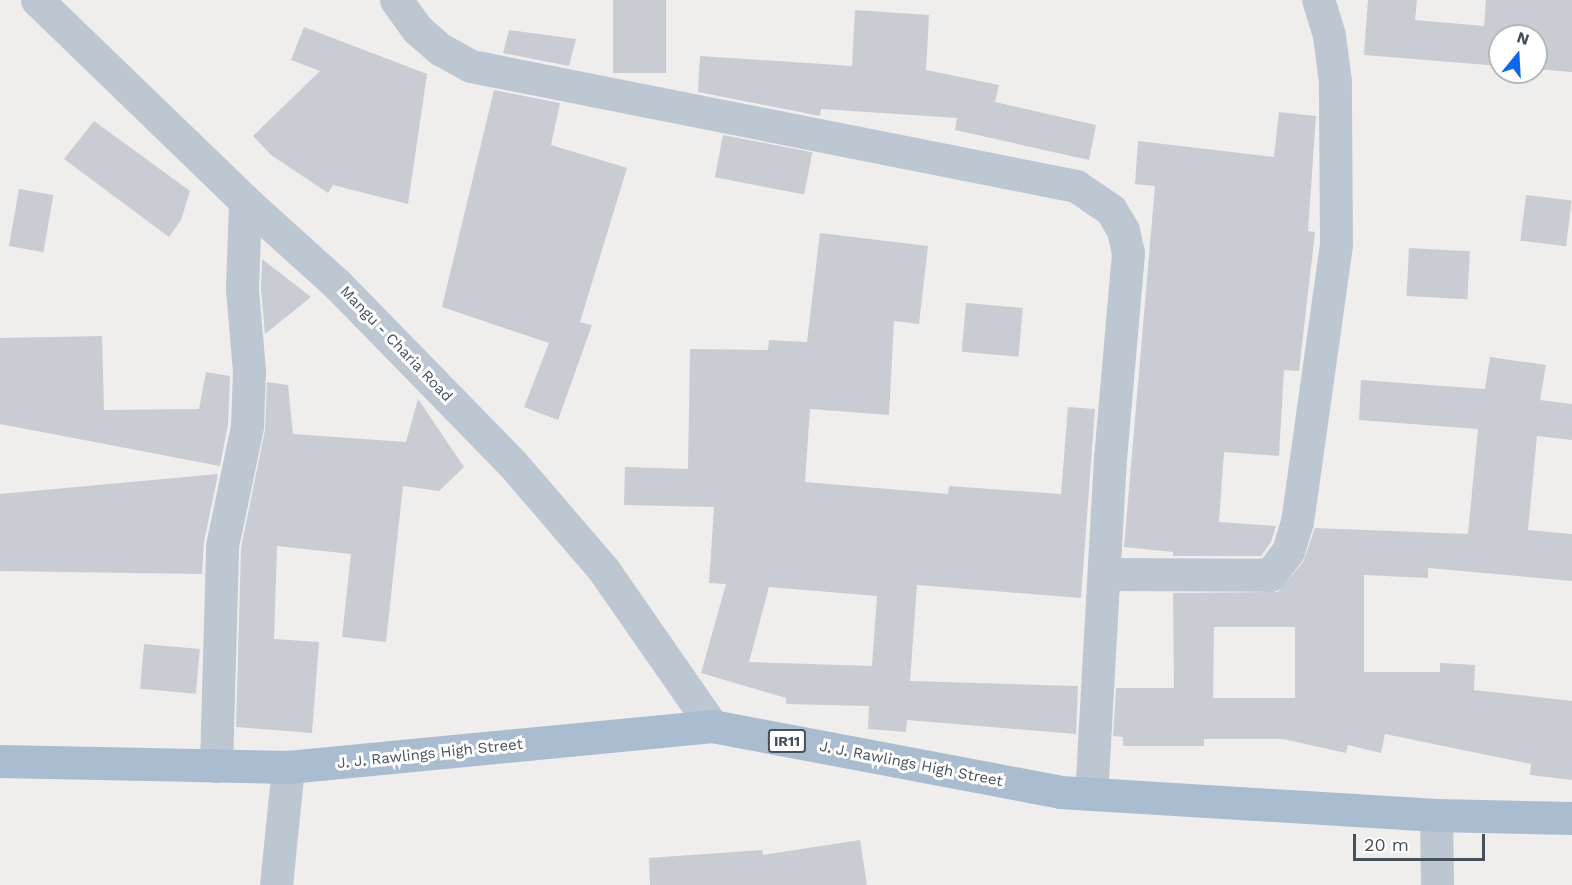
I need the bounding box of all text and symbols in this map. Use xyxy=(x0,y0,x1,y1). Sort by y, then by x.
north arrow xyxy=(1488,24,1548,84)
text: N xyxy=(1515,27,1532,49)
street label: Mangu - Charia Road xyxy=(336,282,456,406)
road number: IR11 xyxy=(768,730,806,752)
street label: J. J. Rawlings High Street xyxy=(336,735,524,773)
street label: J. J. Rawlings High Street xyxy=(818,737,1004,791)
scale bar xyxy=(1356,822,1488,860)
text: 20 m xyxy=(1364,834,1409,855)

